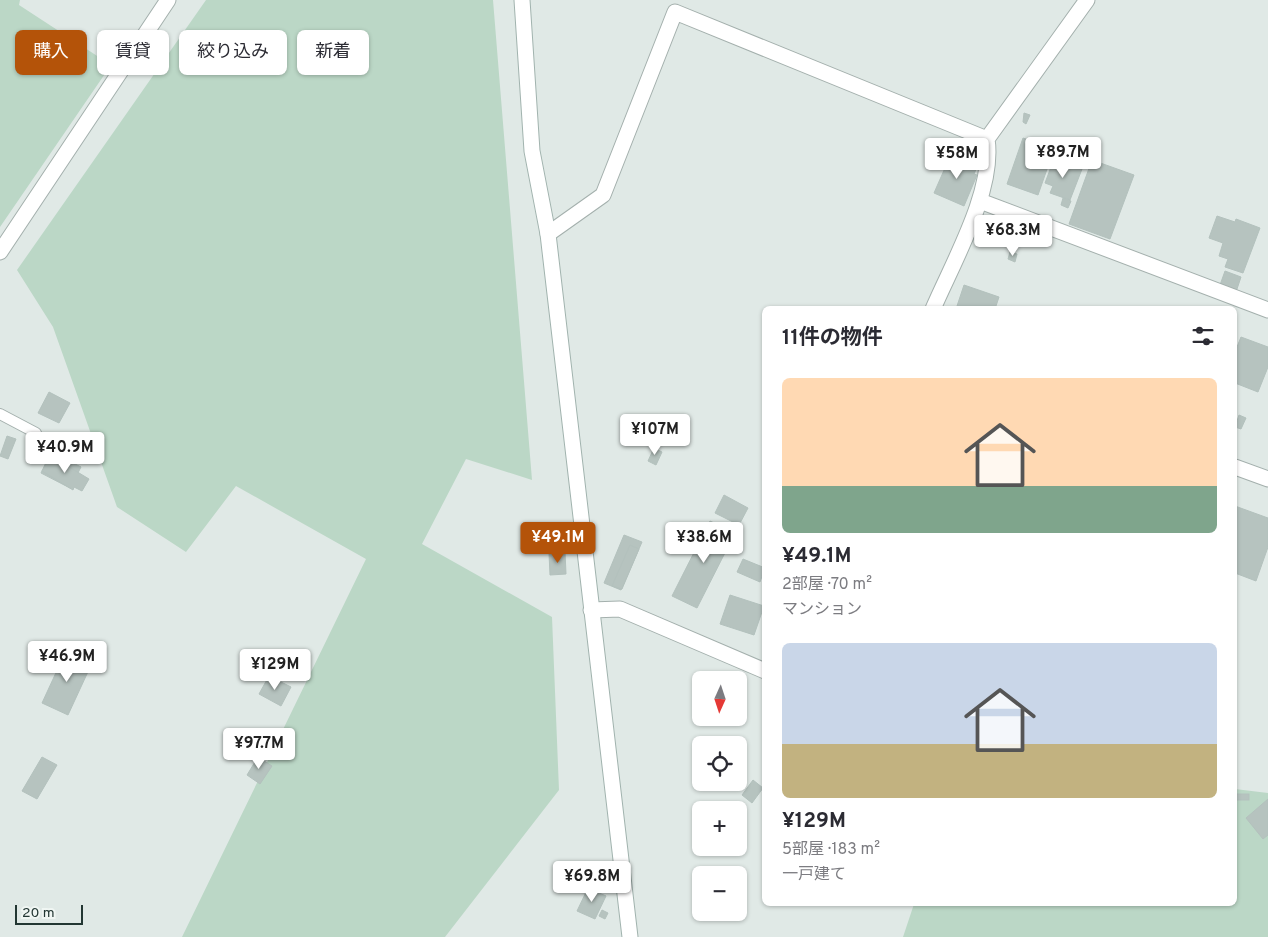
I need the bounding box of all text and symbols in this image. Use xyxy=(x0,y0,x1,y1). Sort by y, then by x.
chip: 購入 xyxy=(15,30,87,75)
chip: 賃貸 xyxy=(97,30,169,75)
chip: 絞り込み xyxy=(179,30,287,75)
chip: 新着 xyxy=(297,30,369,75)
pin: ¥89.7M xyxy=(1022,136,1104,179)
pin: ¥58M xyxy=(927,138,987,180)
text: ¥89.7M xyxy=(1036,143,1090,163)
text: ¥58M xyxy=(936,144,978,164)
pin: ¥68.3M xyxy=(972,214,1054,257)
text: ¥68.3M xyxy=(985,221,1041,241)
icon: filters xyxy=(1189,322,1217,350)
text: 11件の物件 xyxy=(782,325,883,352)
icon: home xyxy=(955,410,1045,500)
pin: ¥107M xyxy=(620,414,690,456)
text: ¥107M xyxy=(631,420,679,440)
pin: ¥40.9M xyxy=(24,432,106,474)
text: ¥40.9M xyxy=(36,438,94,458)
pin: ¥49.1M xyxy=(517,522,599,564)
pin: ¥38.6M xyxy=(663,522,745,564)
text: ¥49.1M xyxy=(531,528,585,548)
text: ¥38.6M xyxy=(676,528,732,548)
text: ¥49.1M xyxy=(782,543,852,570)
text: 2部屋 · 70 m² xyxy=(782,575,872,595)
text: マンション xyxy=(782,600,862,620)
pin: ¥46.9M xyxy=(26,640,108,683)
text: ¥46.9M xyxy=(39,647,95,667)
pin: ¥129M xyxy=(240,648,310,691)
text: ¥129M xyxy=(251,655,299,675)
north arrow xyxy=(692,671,748,726)
map controls xyxy=(692,671,747,921)
icon: home xyxy=(955,675,1045,765)
pin: ¥97.7M xyxy=(218,728,300,770)
text: ¥97.7M xyxy=(234,734,284,754)
button: locate xyxy=(692,736,747,791)
button: + xyxy=(692,801,747,856)
text: ¥129M xyxy=(782,808,846,835)
text: 5部屋 · 183 m² xyxy=(782,840,880,860)
pin: ¥69.8M xyxy=(551,860,633,903)
text: 一戸建て xyxy=(782,865,846,885)
button: − xyxy=(692,866,747,921)
text: ¥69.8M xyxy=(564,867,620,887)
scale bar xyxy=(15,902,82,925)
text: 20 m xyxy=(22,905,55,922)

